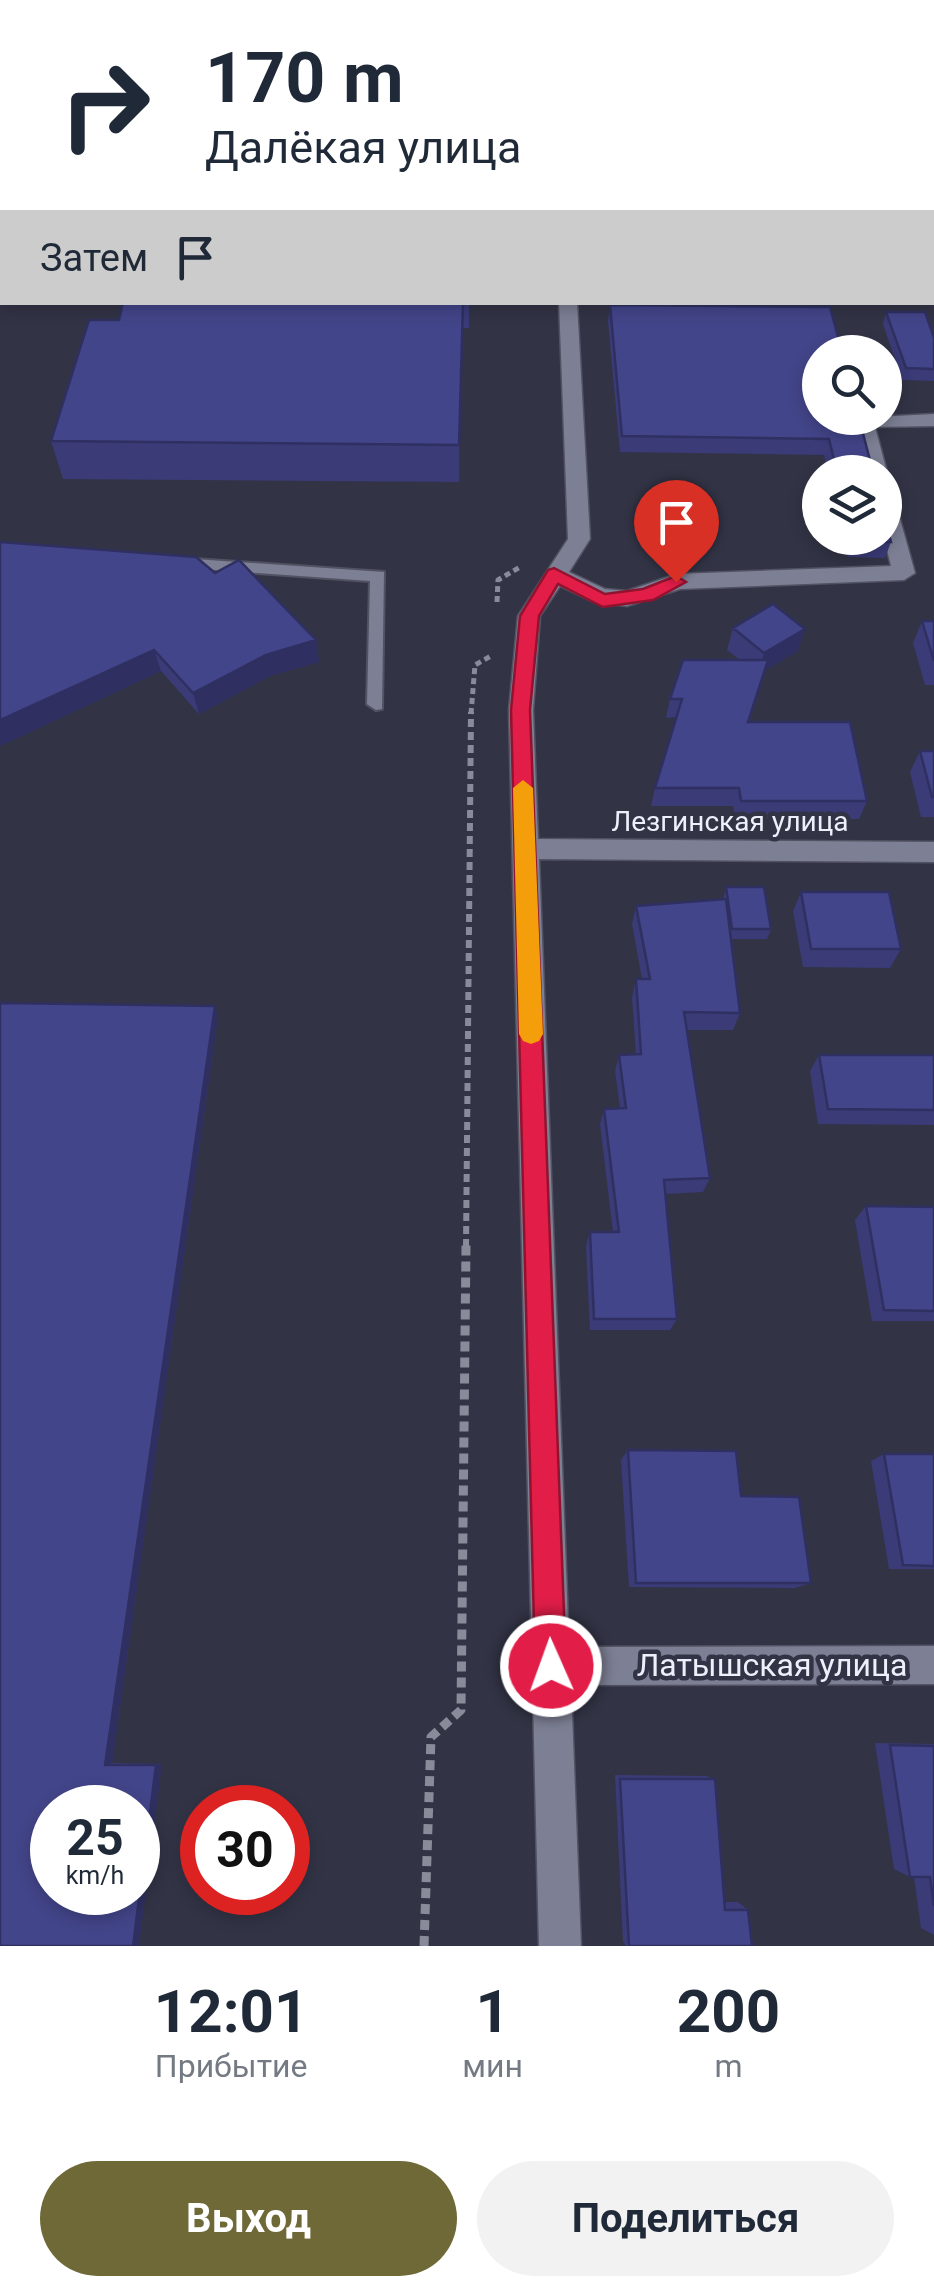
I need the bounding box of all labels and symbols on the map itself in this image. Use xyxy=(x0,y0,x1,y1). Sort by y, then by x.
pin xyxy=(634,480,719,583)
street label: Лезгинская улица xyxy=(611,805,849,838)
position arrow xyxy=(499,1614,603,1718)
street label: Латышская улица xyxy=(637,1646,907,1684)
speed limit sign: 30 xyxy=(180,1785,310,1915)

